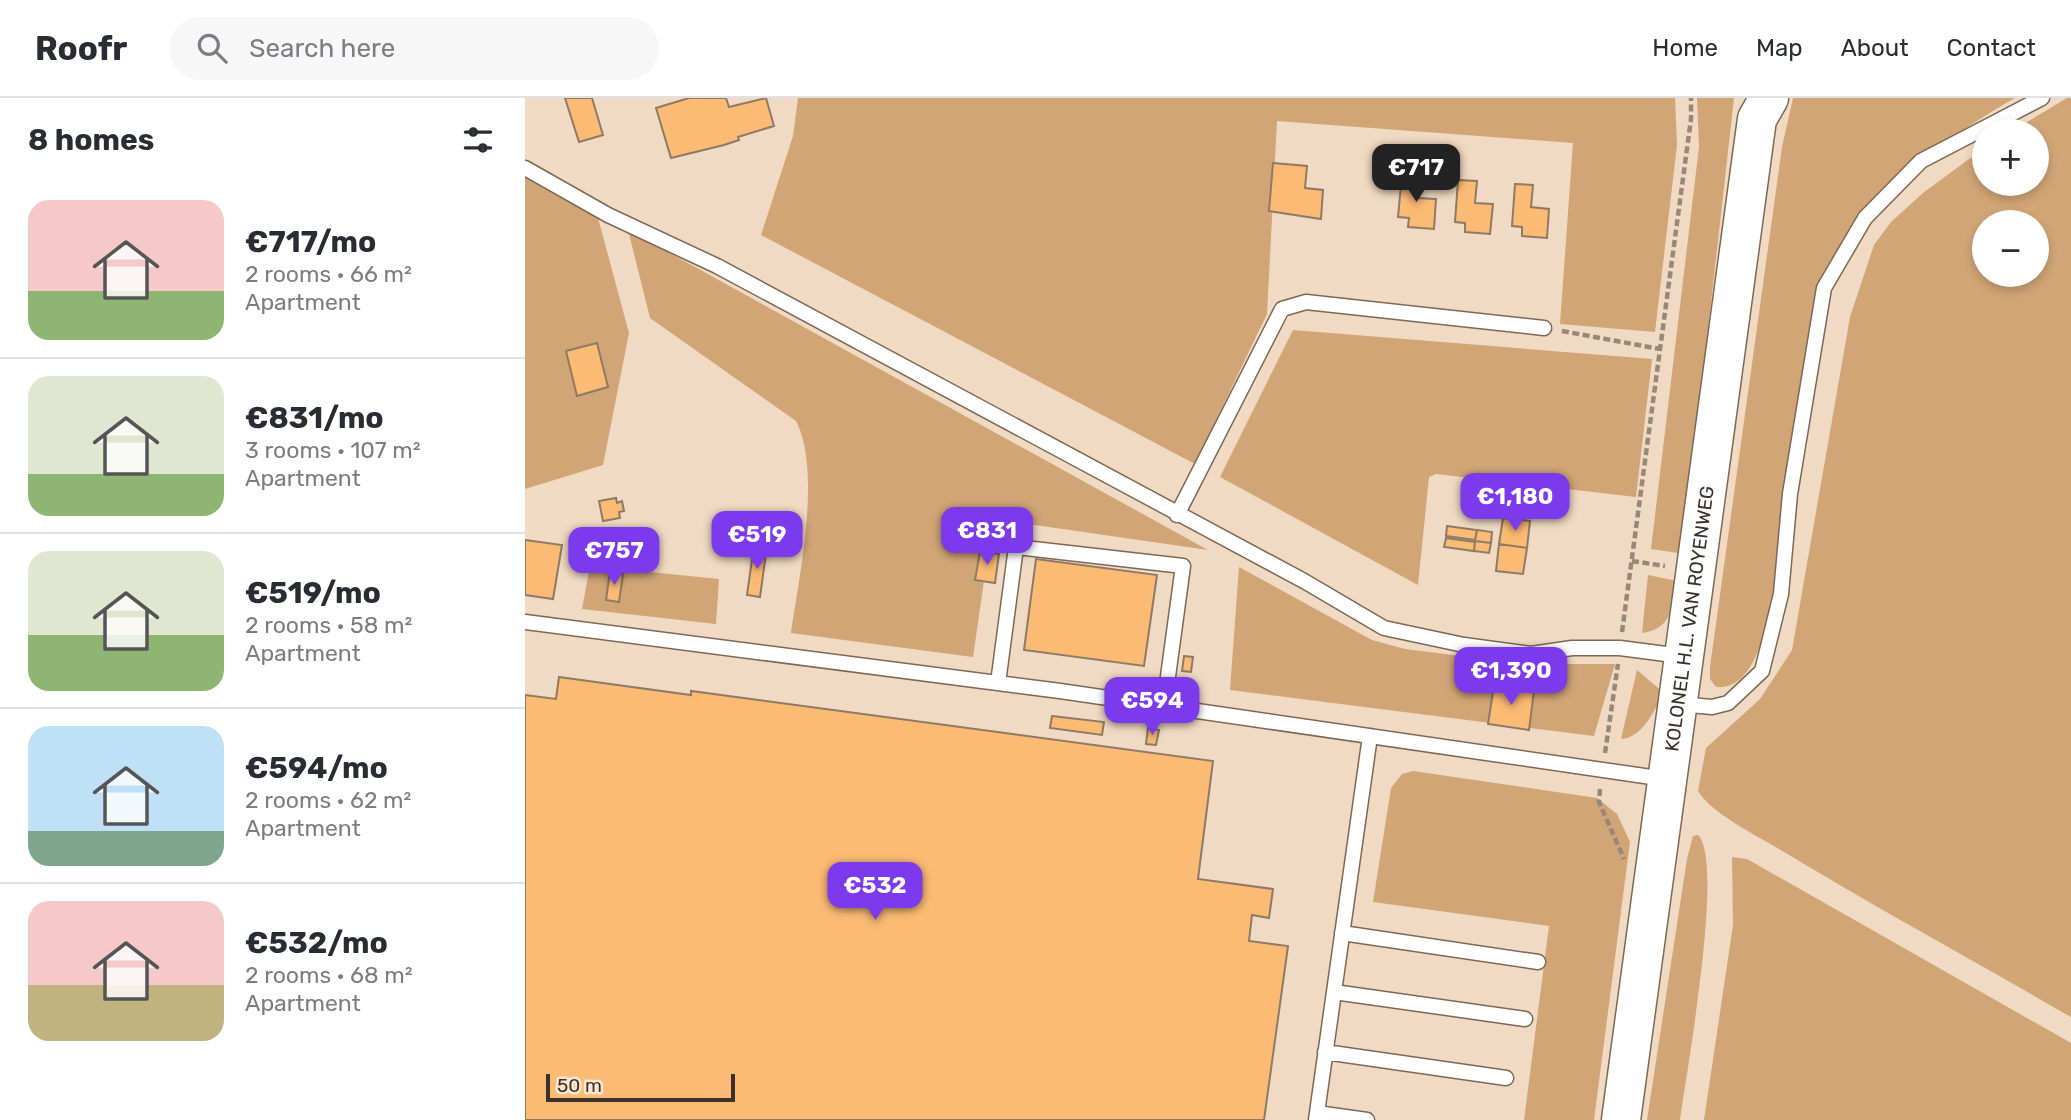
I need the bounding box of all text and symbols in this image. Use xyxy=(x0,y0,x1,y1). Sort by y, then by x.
search box xyxy=(169,17,659,80)
text: Roofr xyxy=(35,29,127,68)
icon: search xyxy=(193,29,231,67)
text: Search here xyxy=(249,33,395,64)
text: Home xyxy=(1652,34,1718,62)
text: Map xyxy=(1756,34,1803,62)
text: About xyxy=(1841,34,1909,62)
text: Contact xyxy=(1947,34,2036,62)
map controls xyxy=(1972,119,2049,287)
button: + xyxy=(1972,119,2049,196)
icon: filters xyxy=(459,121,497,159)
text: 8 homes xyxy=(28,122,154,158)
pin: €717 xyxy=(1375,144,1457,204)
text: €717 xyxy=(1388,153,1444,181)
button: − xyxy=(1972,210,2049,287)
text: €717/mo xyxy=(245,224,376,260)
icon: home xyxy=(84,228,168,312)
text: 2 rooms · 66 m² xyxy=(245,260,412,288)
text: Apartment xyxy=(245,288,361,316)
text: €831/mo xyxy=(245,400,384,436)
icon: home xyxy=(84,404,168,488)
text: 3 rooms · 107 m² xyxy=(245,436,421,464)
text: Apartment xyxy=(245,464,361,492)
pin: €1,180 xyxy=(1458,474,1572,533)
text: €1,180 xyxy=(1476,482,1554,510)
street label: KOLONEL H.L. VAN ROYENWEG xyxy=(1660,484,1719,753)
pin: €831 xyxy=(946,508,1028,567)
pin: €519 xyxy=(716,512,798,571)
text: €831 xyxy=(957,516,1017,544)
text: €519 xyxy=(728,520,786,548)
pin: €757 xyxy=(573,528,655,587)
text: €757 xyxy=(584,536,644,564)
text: €519/mo xyxy=(245,575,381,611)
icon: home xyxy=(84,579,168,663)
text: 2 rooms · 58 m² xyxy=(245,611,412,639)
text: Apartment xyxy=(245,639,361,667)
pin: €1,390 xyxy=(1454,648,1568,707)
text: €1,390 xyxy=(1470,656,1552,684)
pin: €594 xyxy=(1111,678,1193,737)
text: €594 xyxy=(1120,686,1184,714)
text: €594/mo xyxy=(245,750,388,786)
icon: home xyxy=(84,754,168,838)
text: 2 rooms · 62 m² xyxy=(245,786,411,814)
text: Apartment xyxy=(245,814,361,842)
pin: €532 xyxy=(834,862,916,922)
text: €532 xyxy=(843,871,907,899)
text: €532/mo xyxy=(245,925,388,961)
icon: home xyxy=(84,929,168,1013)
text: 2 rooms · 68 m² xyxy=(245,961,413,989)
text: Apartment xyxy=(245,989,361,1017)
scale bar xyxy=(546,1071,735,1103)
text: 50 m xyxy=(557,1074,602,1097)

